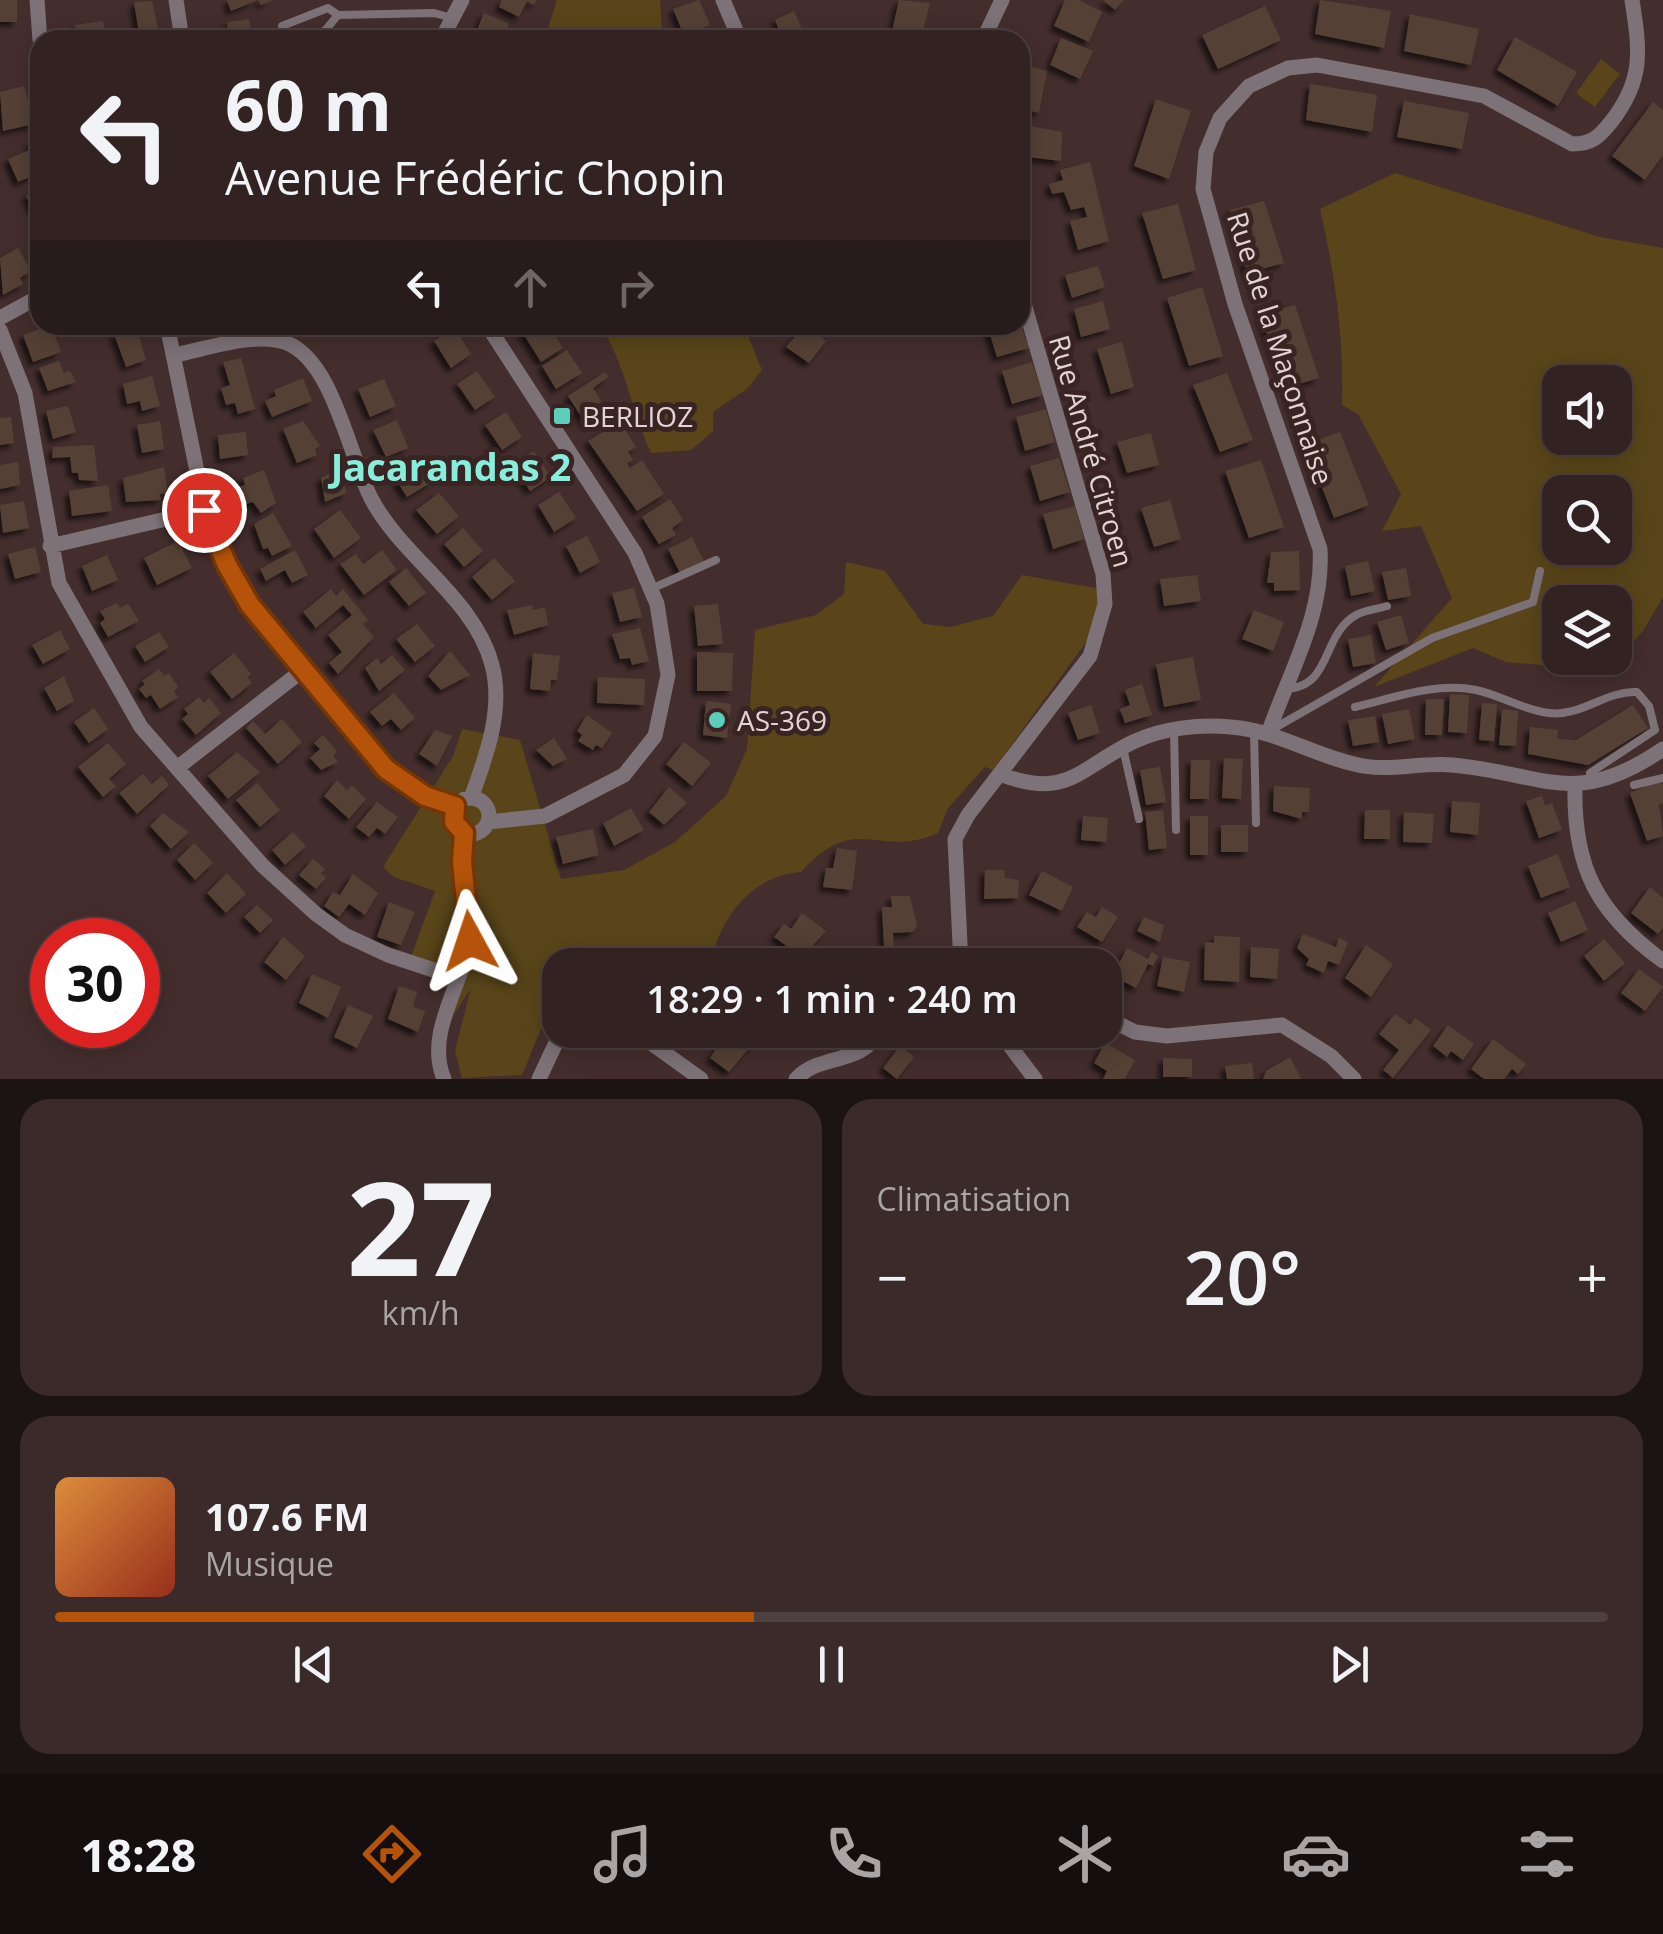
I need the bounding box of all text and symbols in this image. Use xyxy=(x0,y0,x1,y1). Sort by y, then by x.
text: 60 m xyxy=(225,56,392,152)
icon: left xyxy=(60,70,190,200)
text: Avenue Frédéric Chopin xyxy=(225,147,726,208)
street label: Rue de la Maçonnaise xyxy=(1219,207,1343,489)
icon: left xyxy=(398,260,453,315)
icon: ahead xyxy=(503,260,558,315)
icon: right xyxy=(608,260,663,315)
street label: Rue André Citroen xyxy=(1041,331,1143,571)
map controls xyxy=(1542,365,1632,675)
button: sound xyxy=(1542,365,1632,455)
place label: BERLIOZ xyxy=(582,397,693,435)
marker: BERLIOZ xyxy=(551,405,573,427)
district label: Jacarandas 2 xyxy=(328,440,571,492)
pin xyxy=(162,468,247,553)
button: search xyxy=(1542,475,1632,565)
icon: arrive xyxy=(177,483,232,538)
button: layers xyxy=(1542,585,1632,675)
place label: AS-369 xyxy=(737,701,827,739)
marker: AS-369 xyxy=(706,709,728,731)
position arrow xyxy=(418,889,522,993)
speed limit sign: 30 xyxy=(30,918,160,1048)
text: 18:29 · 1 min · 240 m xyxy=(646,972,1018,1024)
text: 27 xyxy=(346,1137,495,1314)
text: Climatisation xyxy=(877,1177,1071,1220)
text: 20° xyxy=(1183,1225,1301,1327)
text: − xyxy=(877,1239,908,1314)
text: + xyxy=(1577,1239,1608,1314)
text: km/h xyxy=(382,1291,460,1334)
text: 107.6 FM xyxy=(205,1490,369,1542)
text: Musique xyxy=(205,1542,334,1585)
icon: previous xyxy=(286,1637,341,1692)
icon: pause xyxy=(804,1637,859,1692)
icon: next xyxy=(1322,1637,1377,1692)
icon: directions xyxy=(357,1819,427,1889)
icon: music xyxy=(588,1819,658,1889)
icon: phone xyxy=(819,1819,889,1889)
icon: climate xyxy=(1050,1819,1120,1889)
icon: car xyxy=(1281,1819,1351,1889)
icon: filters xyxy=(1512,1819,1582,1889)
text: 18:28 xyxy=(81,1824,196,1885)

